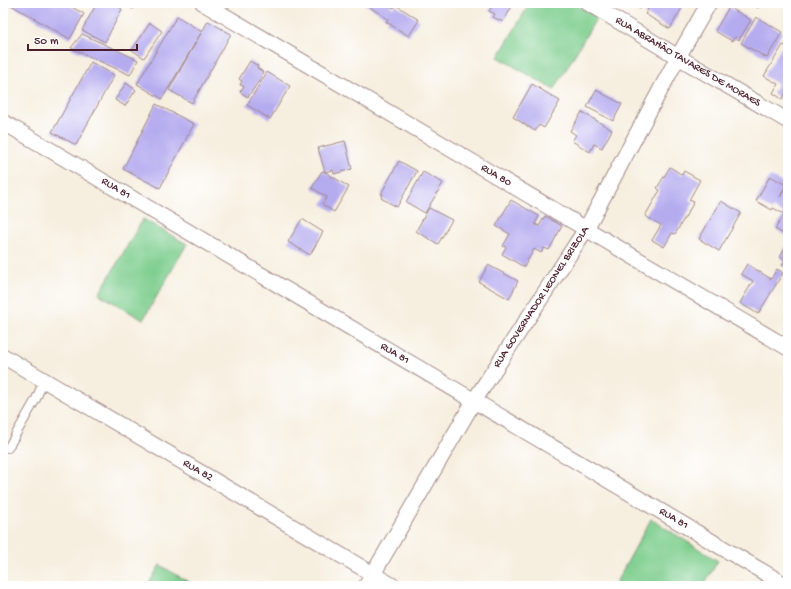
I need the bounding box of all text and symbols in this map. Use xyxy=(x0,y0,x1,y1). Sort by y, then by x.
street label: RUA ABRAHÃO TAVARES DE MORAES xyxy=(613,15,763,110)
scale bar xyxy=(28,26,137,52)
text: 50 m xyxy=(34,35,59,49)
street label: RUA 80 xyxy=(478,162,513,189)
street label: RUA 81 xyxy=(99,175,132,202)
street label: RUA GOVERNADOR LEONEL BRIZOLA xyxy=(491,224,592,370)
street label: RUA 81 xyxy=(378,341,411,367)
street label: RUA 82 xyxy=(181,457,215,485)
street label: RUA 81 xyxy=(657,506,690,532)

